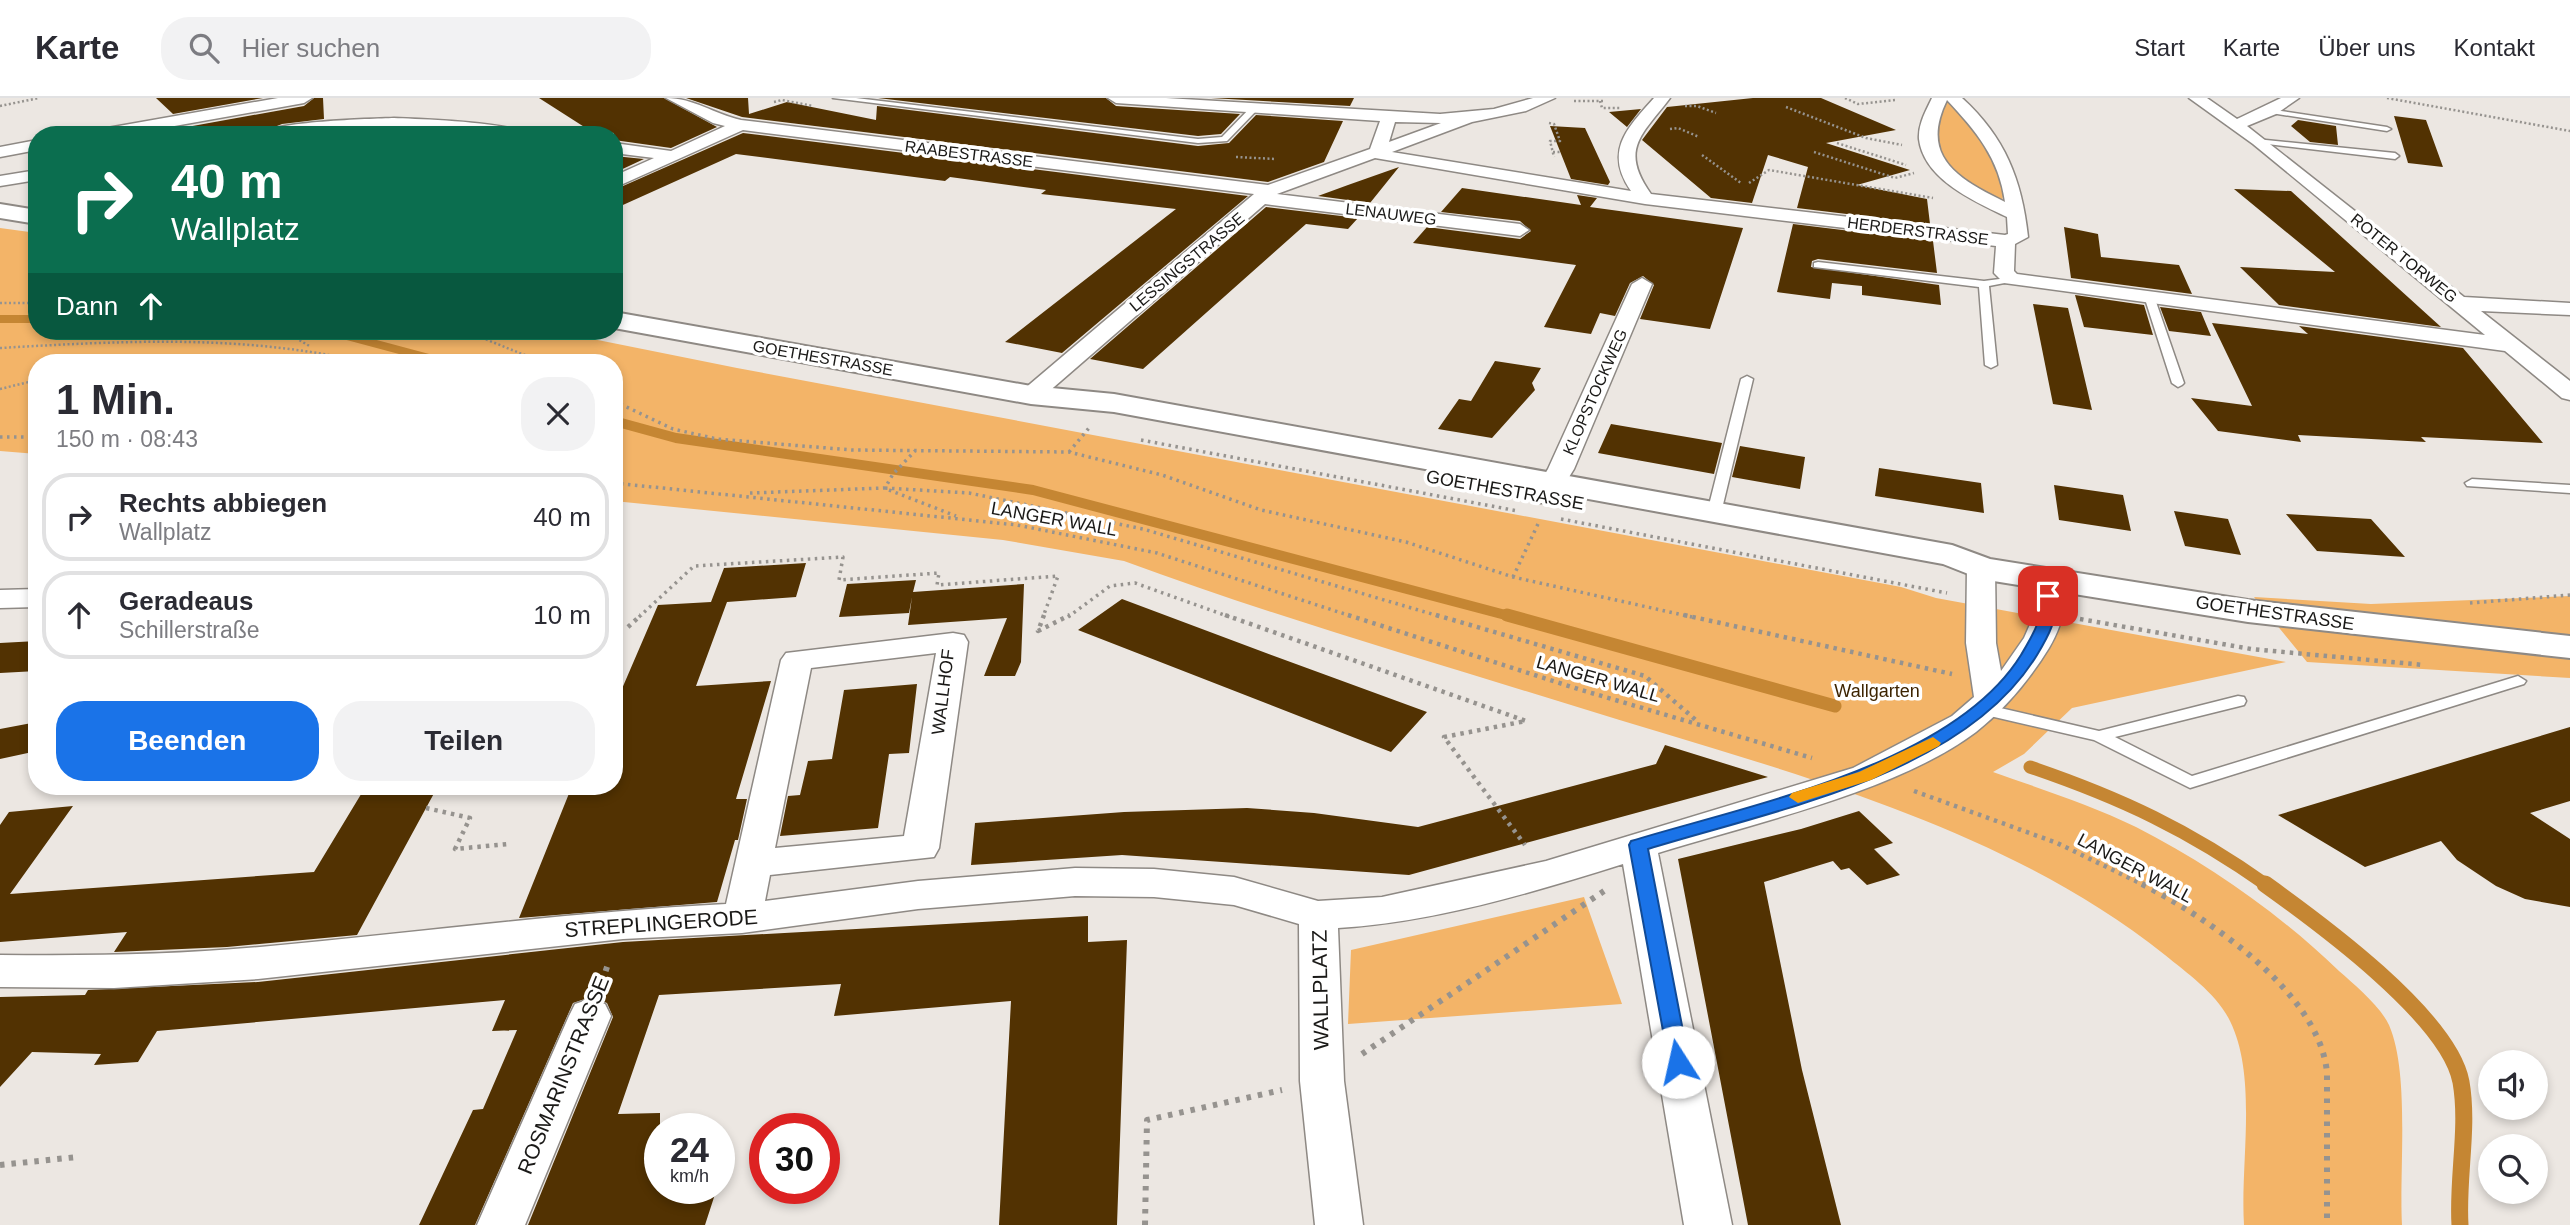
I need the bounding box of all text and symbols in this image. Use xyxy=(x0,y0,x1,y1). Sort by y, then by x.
search box xyxy=(161,17,651,80)
text: Karte xyxy=(35,29,119,66)
icon: search xyxy=(185,29,223,67)
text: Hier suchen xyxy=(241,33,380,63)
text: Start xyxy=(2134,34,2185,61)
text: Karte xyxy=(2223,34,2280,61)
text: Über uns xyxy=(2318,34,2416,61)
text: Kontakt xyxy=(2454,34,2535,61)
street label: RAABESTRASSE xyxy=(904,138,1034,170)
icon: right xyxy=(56,154,147,245)
text: 40 m xyxy=(171,154,283,208)
street label: LENAUWEG xyxy=(1345,200,1437,228)
street label: LESSINGSTRASSE xyxy=(1126,209,1248,315)
street label: ROTER TORWEG xyxy=(2348,210,2460,306)
text: Wallplatz xyxy=(171,211,300,247)
street label: HERDERSTRASSE xyxy=(1846,214,1990,248)
icon: ahead xyxy=(132,287,170,325)
text: Dann xyxy=(56,291,118,321)
street label: KLOPSTOCKWEG xyxy=(1560,327,1630,457)
street label: GOETHESTRASSE xyxy=(751,337,895,379)
text: 1 Min. xyxy=(56,376,175,423)
button: close xyxy=(521,377,595,451)
text: 150 m · 08:43 xyxy=(56,426,198,452)
street label: GOETHESTRASSE xyxy=(1424,466,1586,514)
text: Rechts abbiegen xyxy=(119,488,327,518)
icon: right xyxy=(60,498,98,536)
street label: LANGER WALL xyxy=(990,498,1118,540)
text: 40 m xyxy=(533,502,591,532)
text: Wallplatz xyxy=(119,519,211,545)
pin xyxy=(2018,566,2078,626)
icon: arrive xyxy=(2029,577,2067,615)
text: Geradeaus xyxy=(119,586,253,616)
street label: GOETHESTRASSE xyxy=(2194,592,2356,634)
icon: ahead xyxy=(60,596,98,634)
text: 10 m xyxy=(533,600,591,630)
text: Schillerstraße xyxy=(119,617,260,643)
street label: WALLHOF xyxy=(928,648,958,736)
street label: LANGER WALL xyxy=(1534,652,1662,706)
park label: Wallgarten xyxy=(1834,681,1920,701)
button: Beenden xyxy=(56,701,319,781)
button: Teilen xyxy=(333,701,595,781)
street label: LANGER WALL xyxy=(2074,829,2196,907)
street label: STREPLINGERODE xyxy=(564,905,758,941)
street label: WALLPLATZ xyxy=(1307,930,1333,1050)
street label: ROSMARINSTRASSE xyxy=(513,973,613,1177)
position arrow xyxy=(1641,1025,1715,1099)
map controls xyxy=(2478,1050,2548,1204)
button: sound xyxy=(2478,1050,2548,1120)
speed limit sign: 30 xyxy=(749,1113,840,1204)
text: 24 xyxy=(670,1130,709,1169)
button: search xyxy=(2478,1134,2548,1204)
text: km/h xyxy=(670,1166,709,1186)

